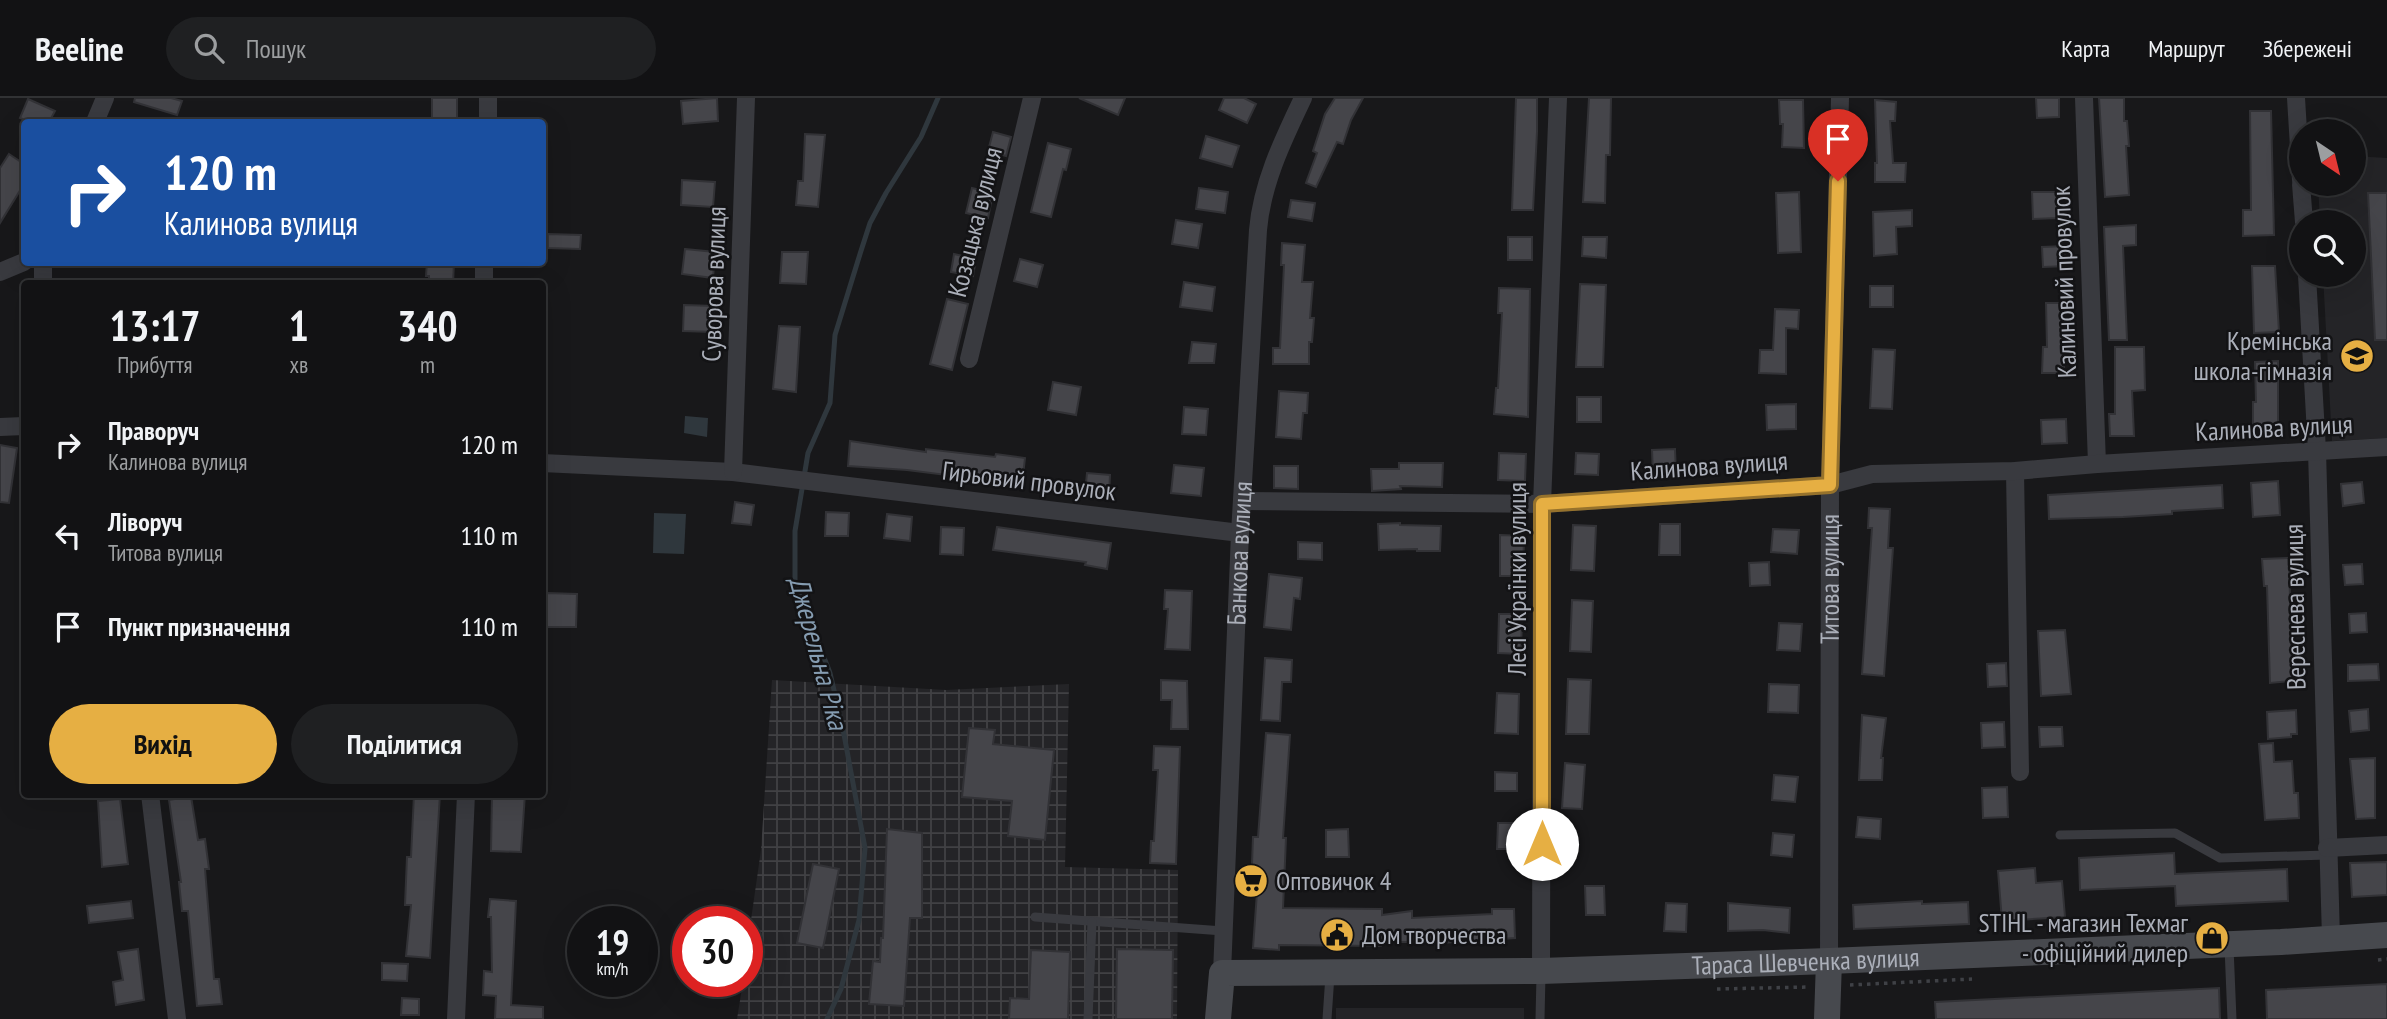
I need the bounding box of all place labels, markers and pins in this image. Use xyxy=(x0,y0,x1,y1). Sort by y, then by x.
pin xyxy=(1808,109,1868,181)
place label: Кремінська школа-гімназія xyxy=(2193,324,2332,387)
school or university icon: Кремінська школа-гімназія xyxy=(2338,337,2376,375)
supermarket icon: Оптовичок 4 xyxy=(1232,862,1270,900)
place label: Оптовичок 4 xyxy=(1276,864,1392,897)
place label: STIHL - магазин Техмаг - офіційний дилер xyxy=(1978,906,2188,969)
public building icon: Дом творчества xyxy=(1318,916,1356,954)
place label: Дом творчества xyxy=(1362,918,1506,951)
shop icon: STIHL - магазин Техмаг - офіційний дилер xyxy=(2193,919,2231,957)

